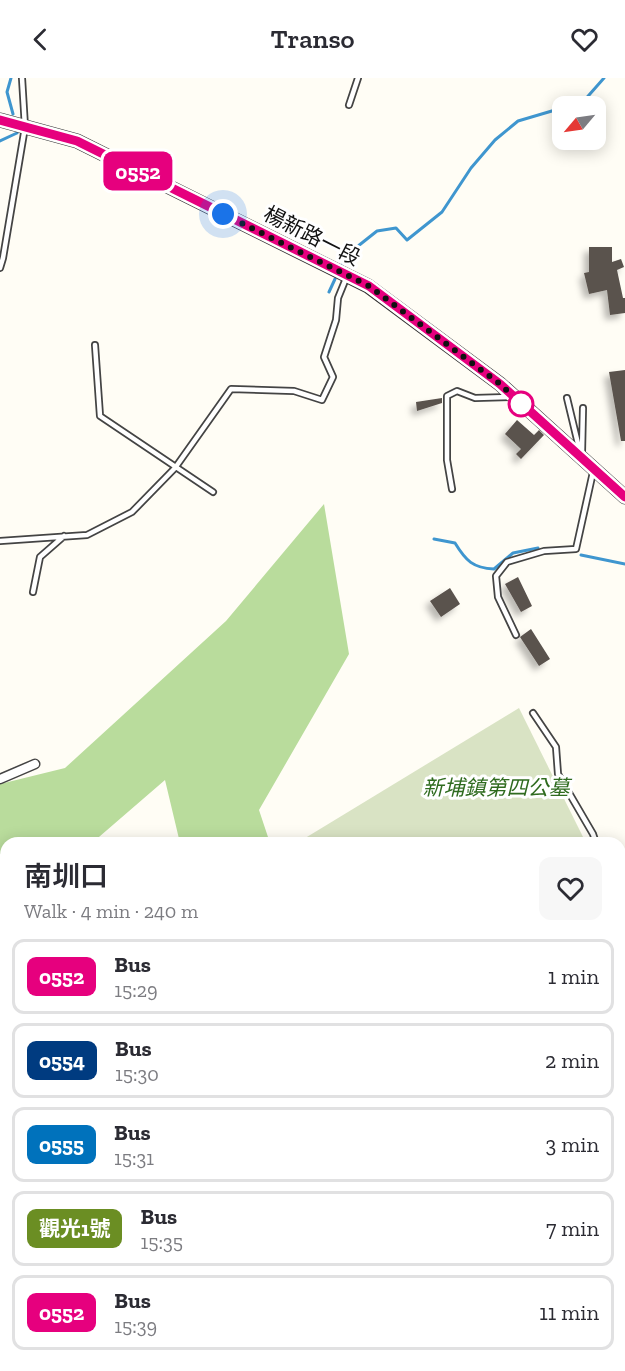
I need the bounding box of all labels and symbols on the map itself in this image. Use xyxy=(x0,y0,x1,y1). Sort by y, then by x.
north arrow xyxy=(552,96,606,150)
line badge: 0552 xyxy=(96,152,180,190)
your location xyxy=(208,199,238,229)
street label: 楊新路一段 xyxy=(260,201,365,271)
unlabelled marker xyxy=(508,391,534,417)
park label: 新埔鎮第四公墓 xyxy=(423,775,572,800)

